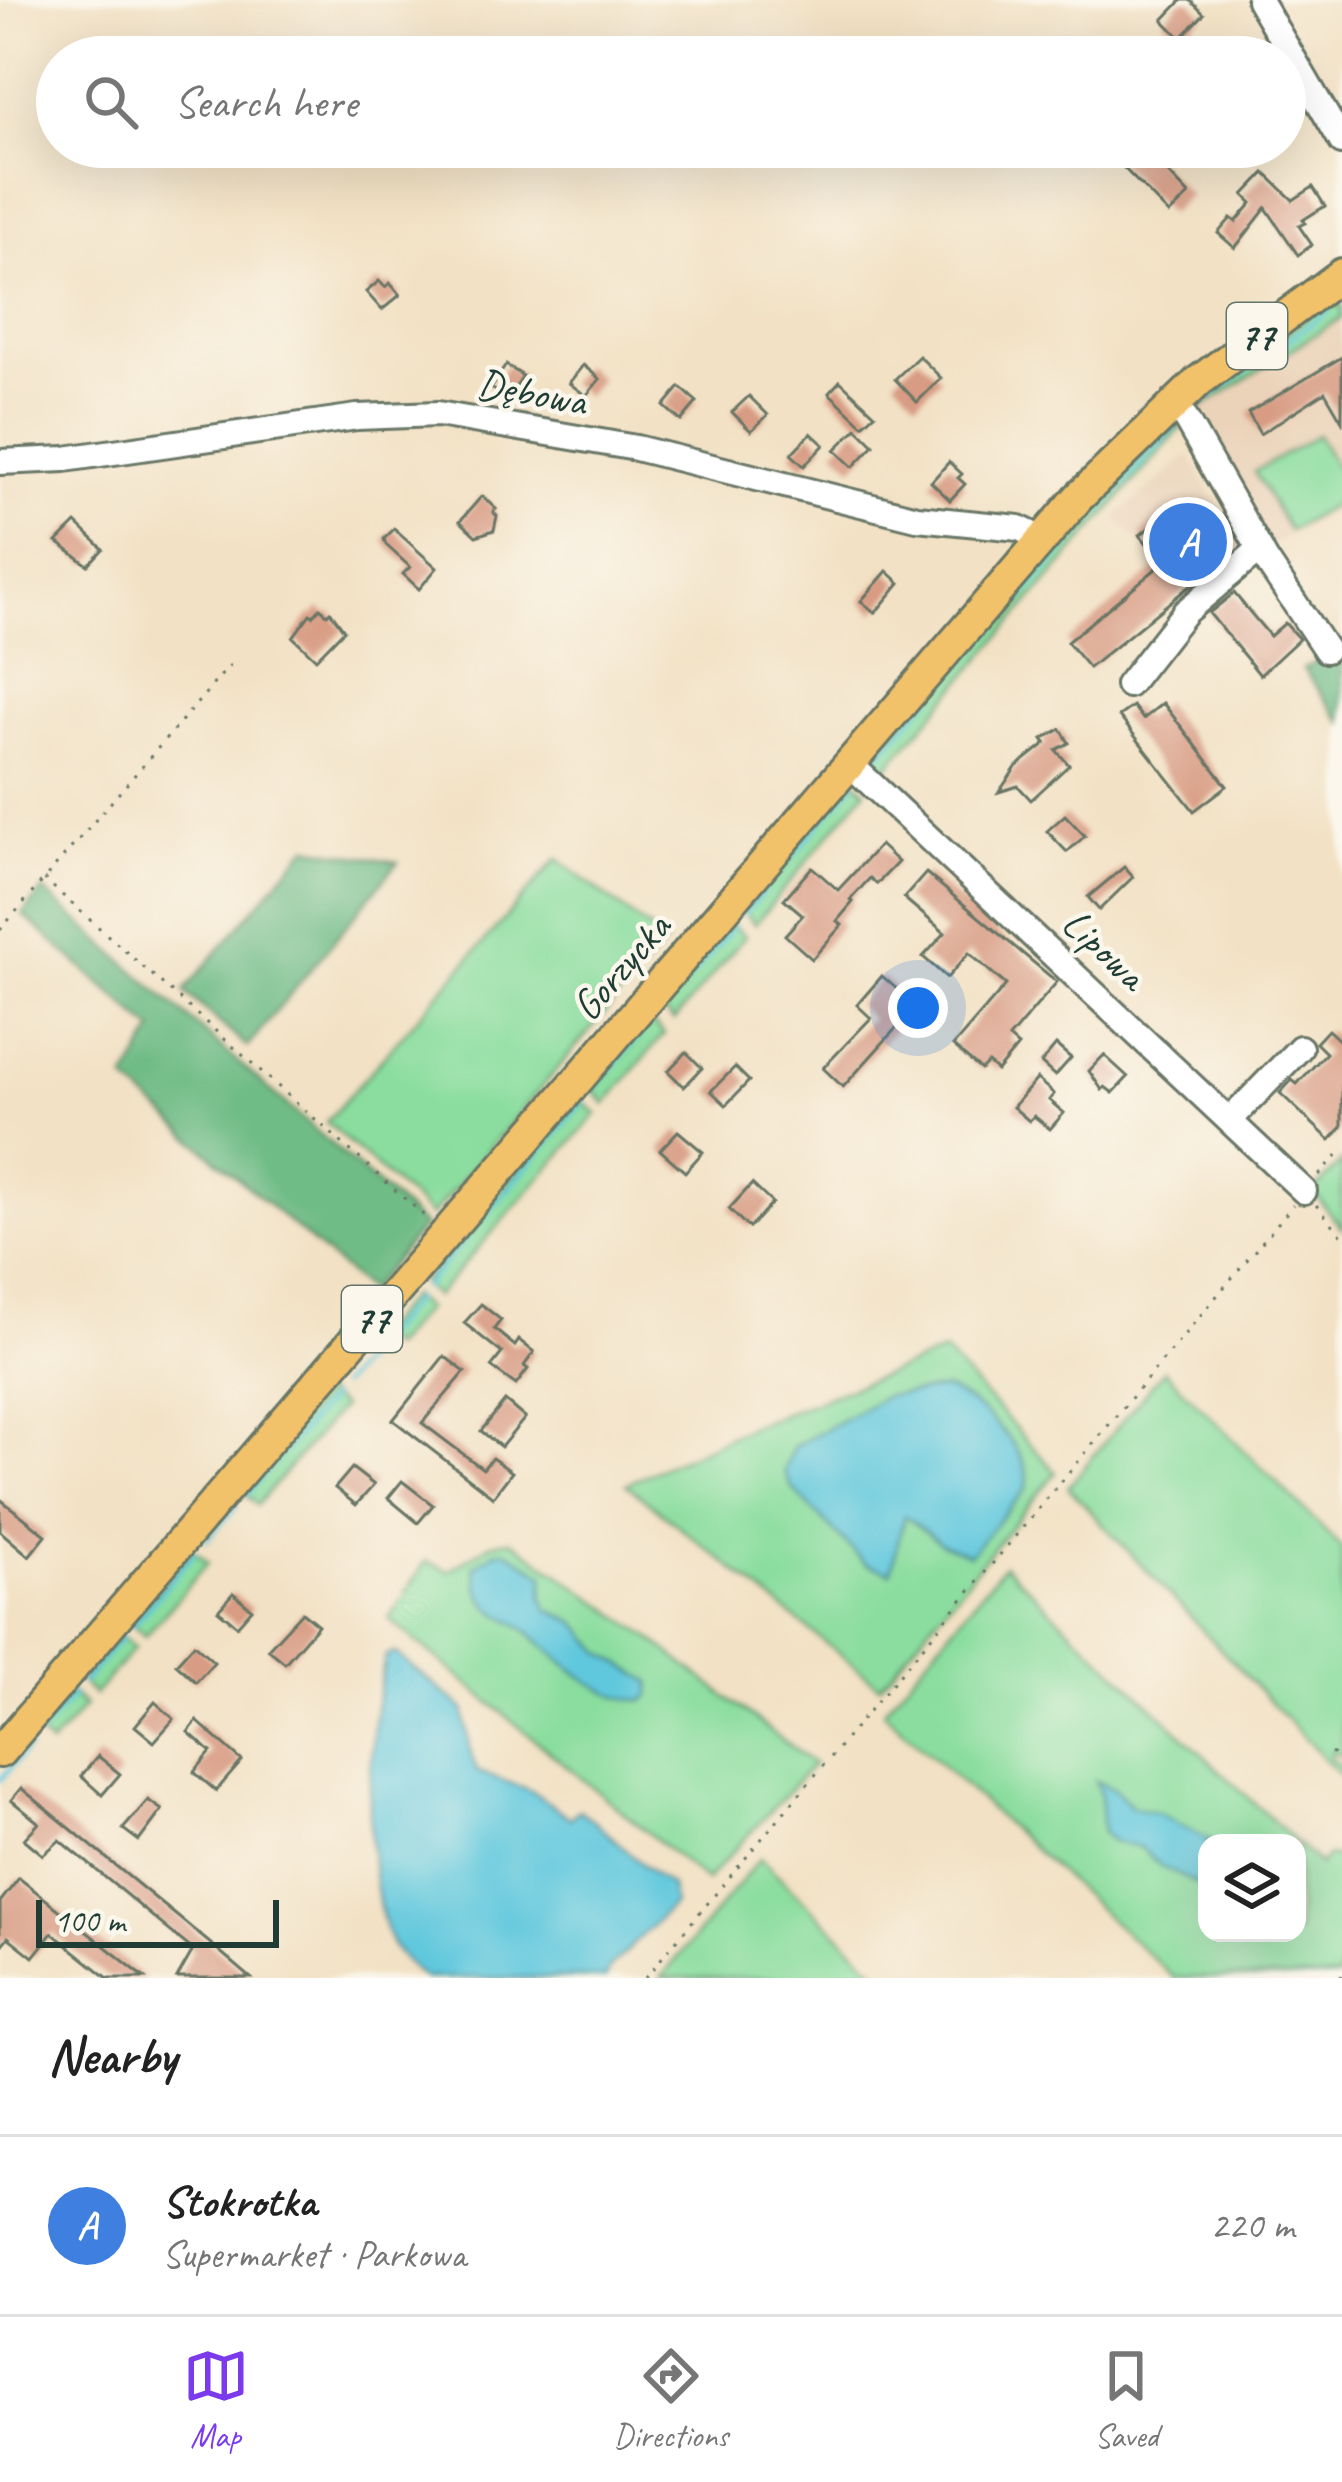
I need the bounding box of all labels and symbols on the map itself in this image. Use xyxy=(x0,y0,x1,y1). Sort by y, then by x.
road number: 77 xyxy=(1227,303,1287,369)
street label: Dębowa xyxy=(473,357,593,429)
pin: A xyxy=(1149,497,1227,587)
street label: Lipowa xyxy=(1051,897,1160,1004)
street label: Gorzycka xyxy=(560,900,684,1032)
your location xyxy=(888,978,948,1038)
road number: 77 xyxy=(342,1286,402,1352)
scale bar xyxy=(36,1894,279,1947)

